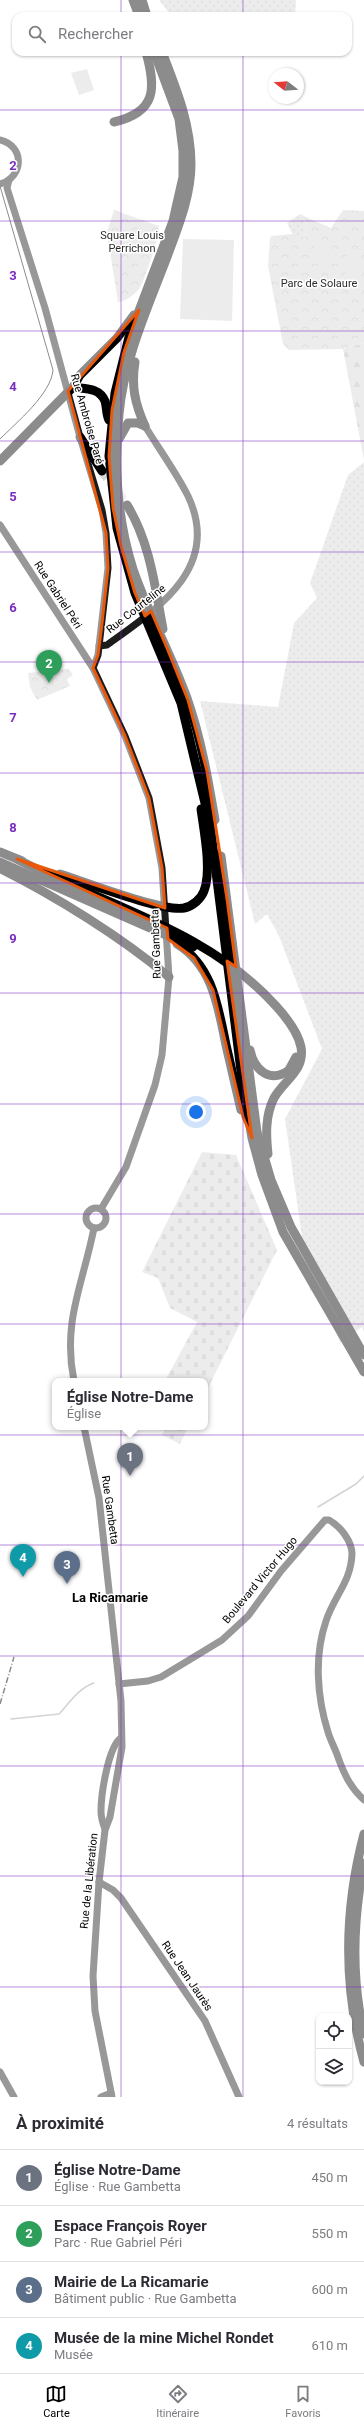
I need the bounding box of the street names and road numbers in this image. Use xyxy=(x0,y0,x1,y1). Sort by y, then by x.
street label: Rue Ambroise Paré xyxy=(68,372,106,466)
street label: Rue Gabriel Péri xyxy=(31,559,85,631)
street label: Rue Courteline xyxy=(104,582,168,636)
street label: Rue Gambetta xyxy=(148,909,164,979)
street label: Rue Gambetta xyxy=(99,1475,121,1545)
street label: Boulevard Victor Hugo xyxy=(220,1534,300,1626)
street label: Rue de la Libération xyxy=(78,1832,100,1930)
street label: Rue Jean Jaurès xyxy=(159,1939,215,2014)

